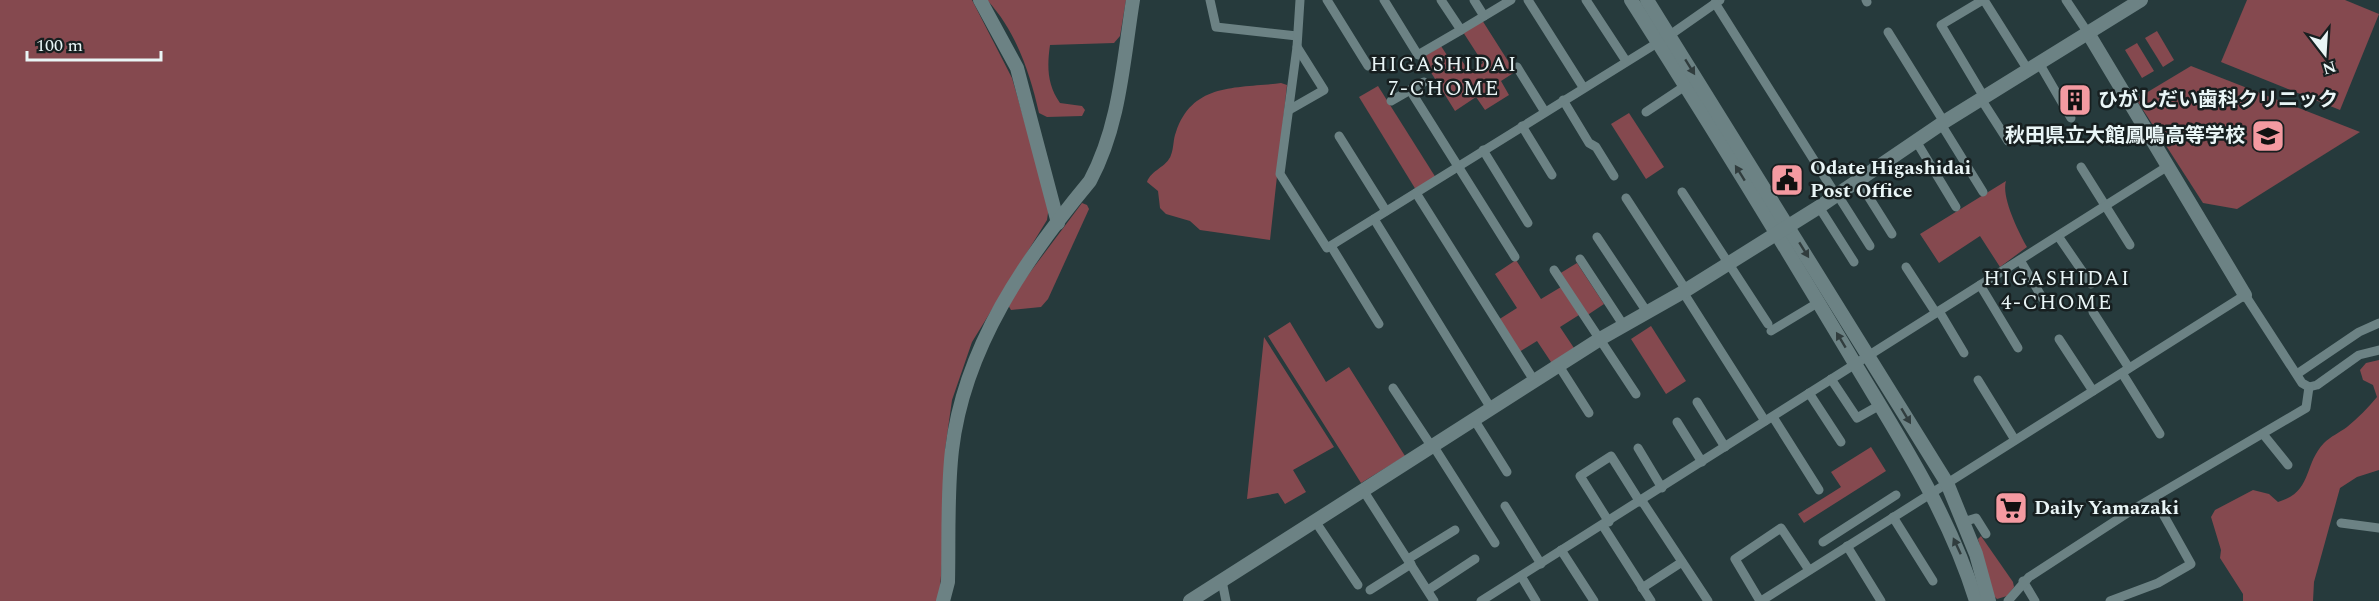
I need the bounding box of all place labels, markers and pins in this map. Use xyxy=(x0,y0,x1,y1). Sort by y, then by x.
building icon: ひがしだい歯科クリニック xyxy=(2057,82,2093,118)
place label: ひがしだい歯科クリニック xyxy=(2098,85,2338,115)
school or university icon: 秋田県立大館鳳鳴高等学校 xyxy=(2250,118,2286,154)
place label: 秋田県立大館鳳鳴高等学校 xyxy=(2005,121,2245,151)
place label: Odate Higashidai Post Office xyxy=(1810,153,1971,206)
public building icon: Odate Higashidai Post Office xyxy=(1769,162,1805,198)
supermarket icon: Daily Yamazaki xyxy=(1993,490,2029,526)
place label: Daily Yamazaki xyxy=(2034,493,2179,523)

